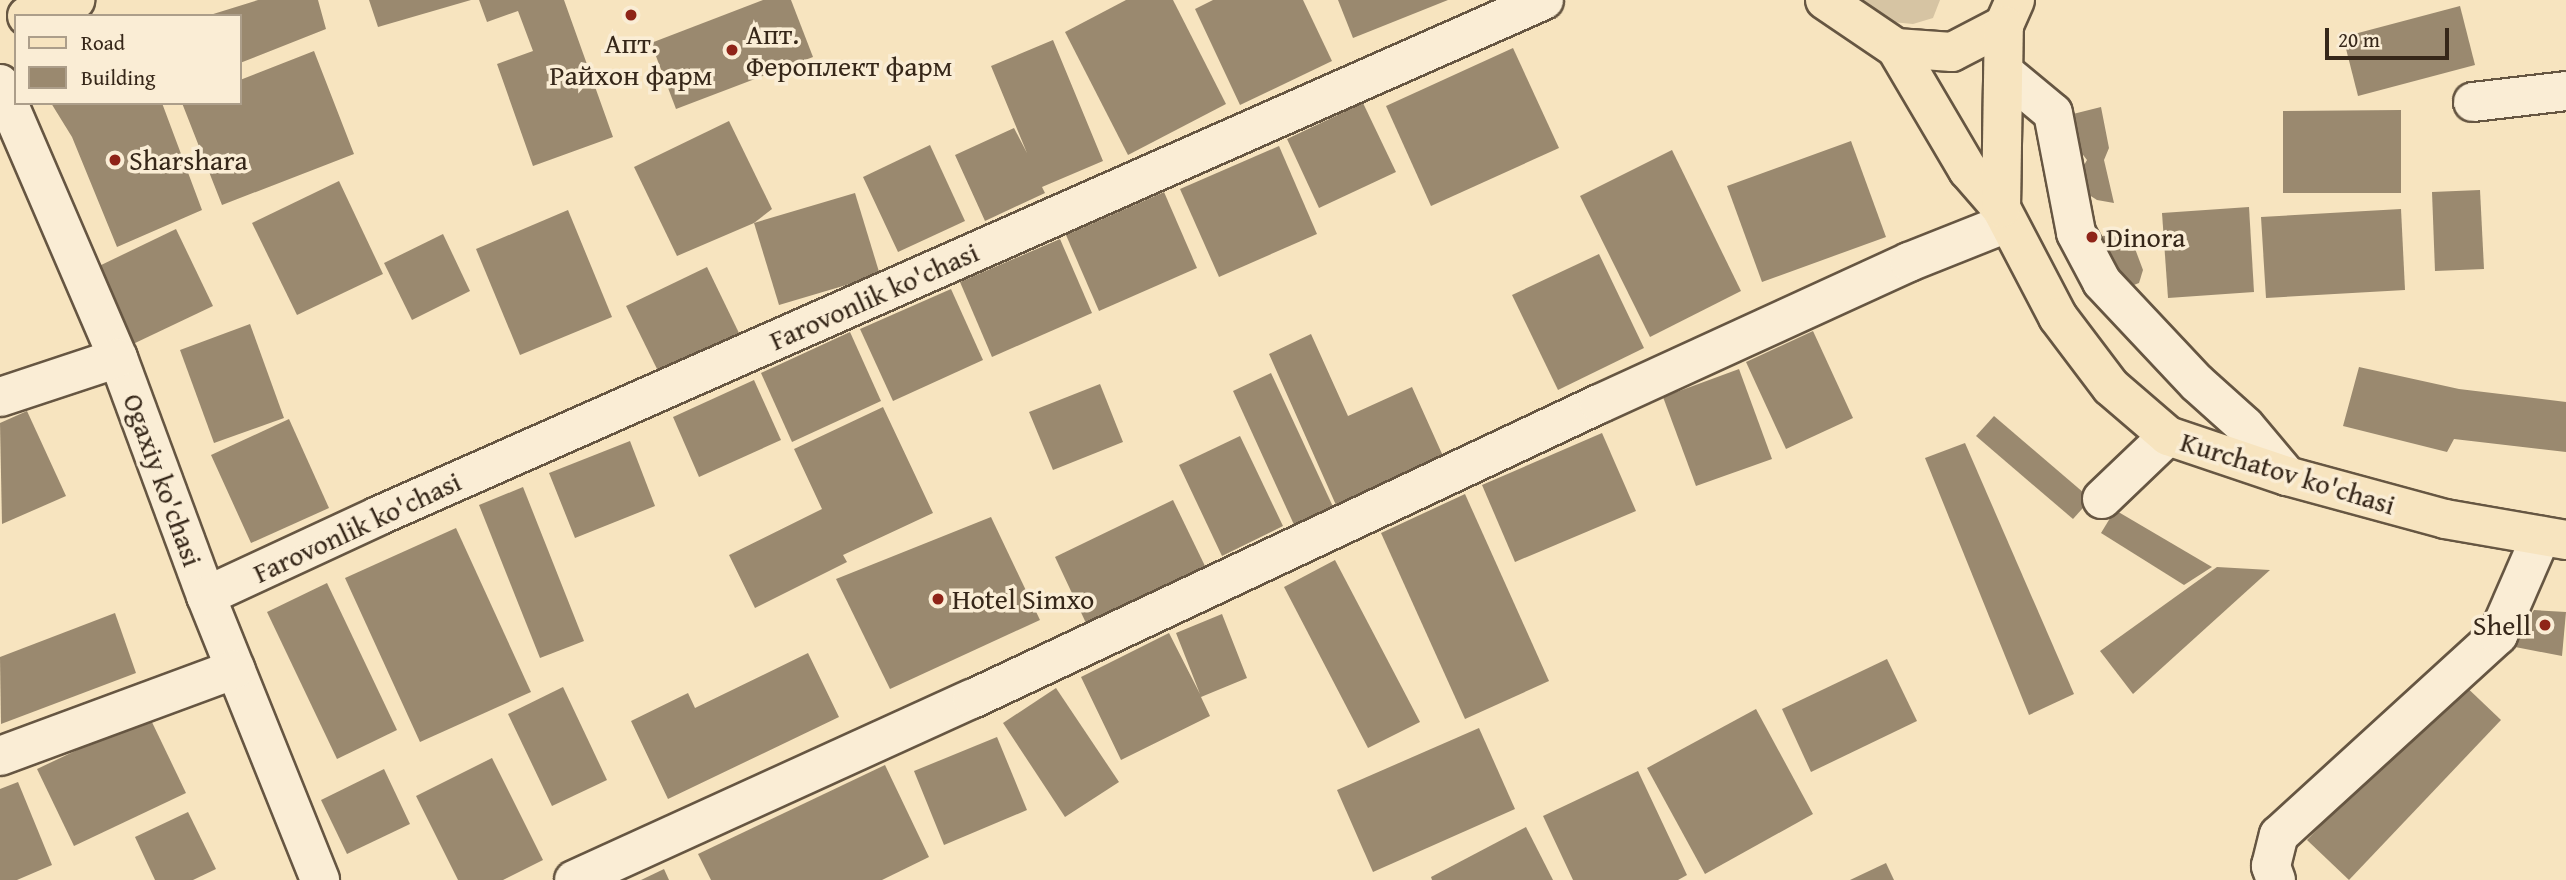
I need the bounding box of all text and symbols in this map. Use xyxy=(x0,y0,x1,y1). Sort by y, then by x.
marker: Апт. Райхон фарм xyxy=(623,7,639,23)
legend xyxy=(14,14,242,105)
scale bar xyxy=(2328,14,2452,58)
place label: Апт. Фероплект фарм xyxy=(746,17,953,83)
text: 20 m xyxy=(2338,24,2380,55)
place label: Апт. Райхон фарм xyxy=(549,26,713,92)
text: Road xyxy=(81,27,125,58)
marker: Апт. Фероплект фарм xyxy=(724,42,740,58)
text: Building xyxy=(81,62,155,93)
place label: Sharshara xyxy=(129,143,248,177)
marker: Sharshara xyxy=(107,152,123,168)
place label: Dinora xyxy=(2106,220,2185,254)
marker: Dinora xyxy=(2084,229,2100,245)
street label: Farovonlik ko'chasi xyxy=(764,235,984,357)
street label: Ogaxiy ko'chasi xyxy=(116,389,210,571)
street label: Kurchatov ko'chasi xyxy=(2177,424,2399,522)
street label: Farovonlik ko'chasi xyxy=(248,464,466,590)
place label: Hotel Simxo xyxy=(952,582,1094,616)
marker: Hotel Simxo xyxy=(930,591,946,607)
place label: Shell xyxy=(2473,608,2531,642)
marker: Shell xyxy=(2537,617,2553,633)

